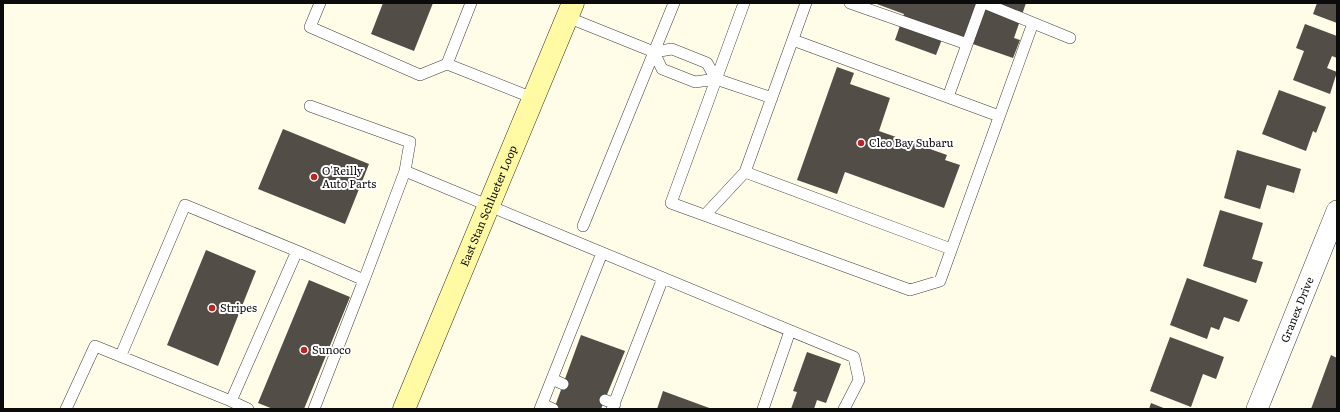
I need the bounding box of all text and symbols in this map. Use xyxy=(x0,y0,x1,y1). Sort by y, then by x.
place label: Cleo Bay Subaru xyxy=(869,134,954,150)
marker: Cleo Bay Subaru xyxy=(856,138,866,148)
street label: East Stan Schlueter Loop xyxy=(455,142,520,269)
place label: O'Reilly Auto Parts xyxy=(322,162,376,191)
marker: O'Reilly Auto Parts xyxy=(309,172,319,182)
street label: Granex Drive xyxy=(1276,274,1317,345)
place label: Stripes xyxy=(220,299,257,315)
marker: Stripes xyxy=(207,303,217,313)
place label: Sunoco xyxy=(312,341,351,357)
marker: Sunoco xyxy=(299,345,309,355)

